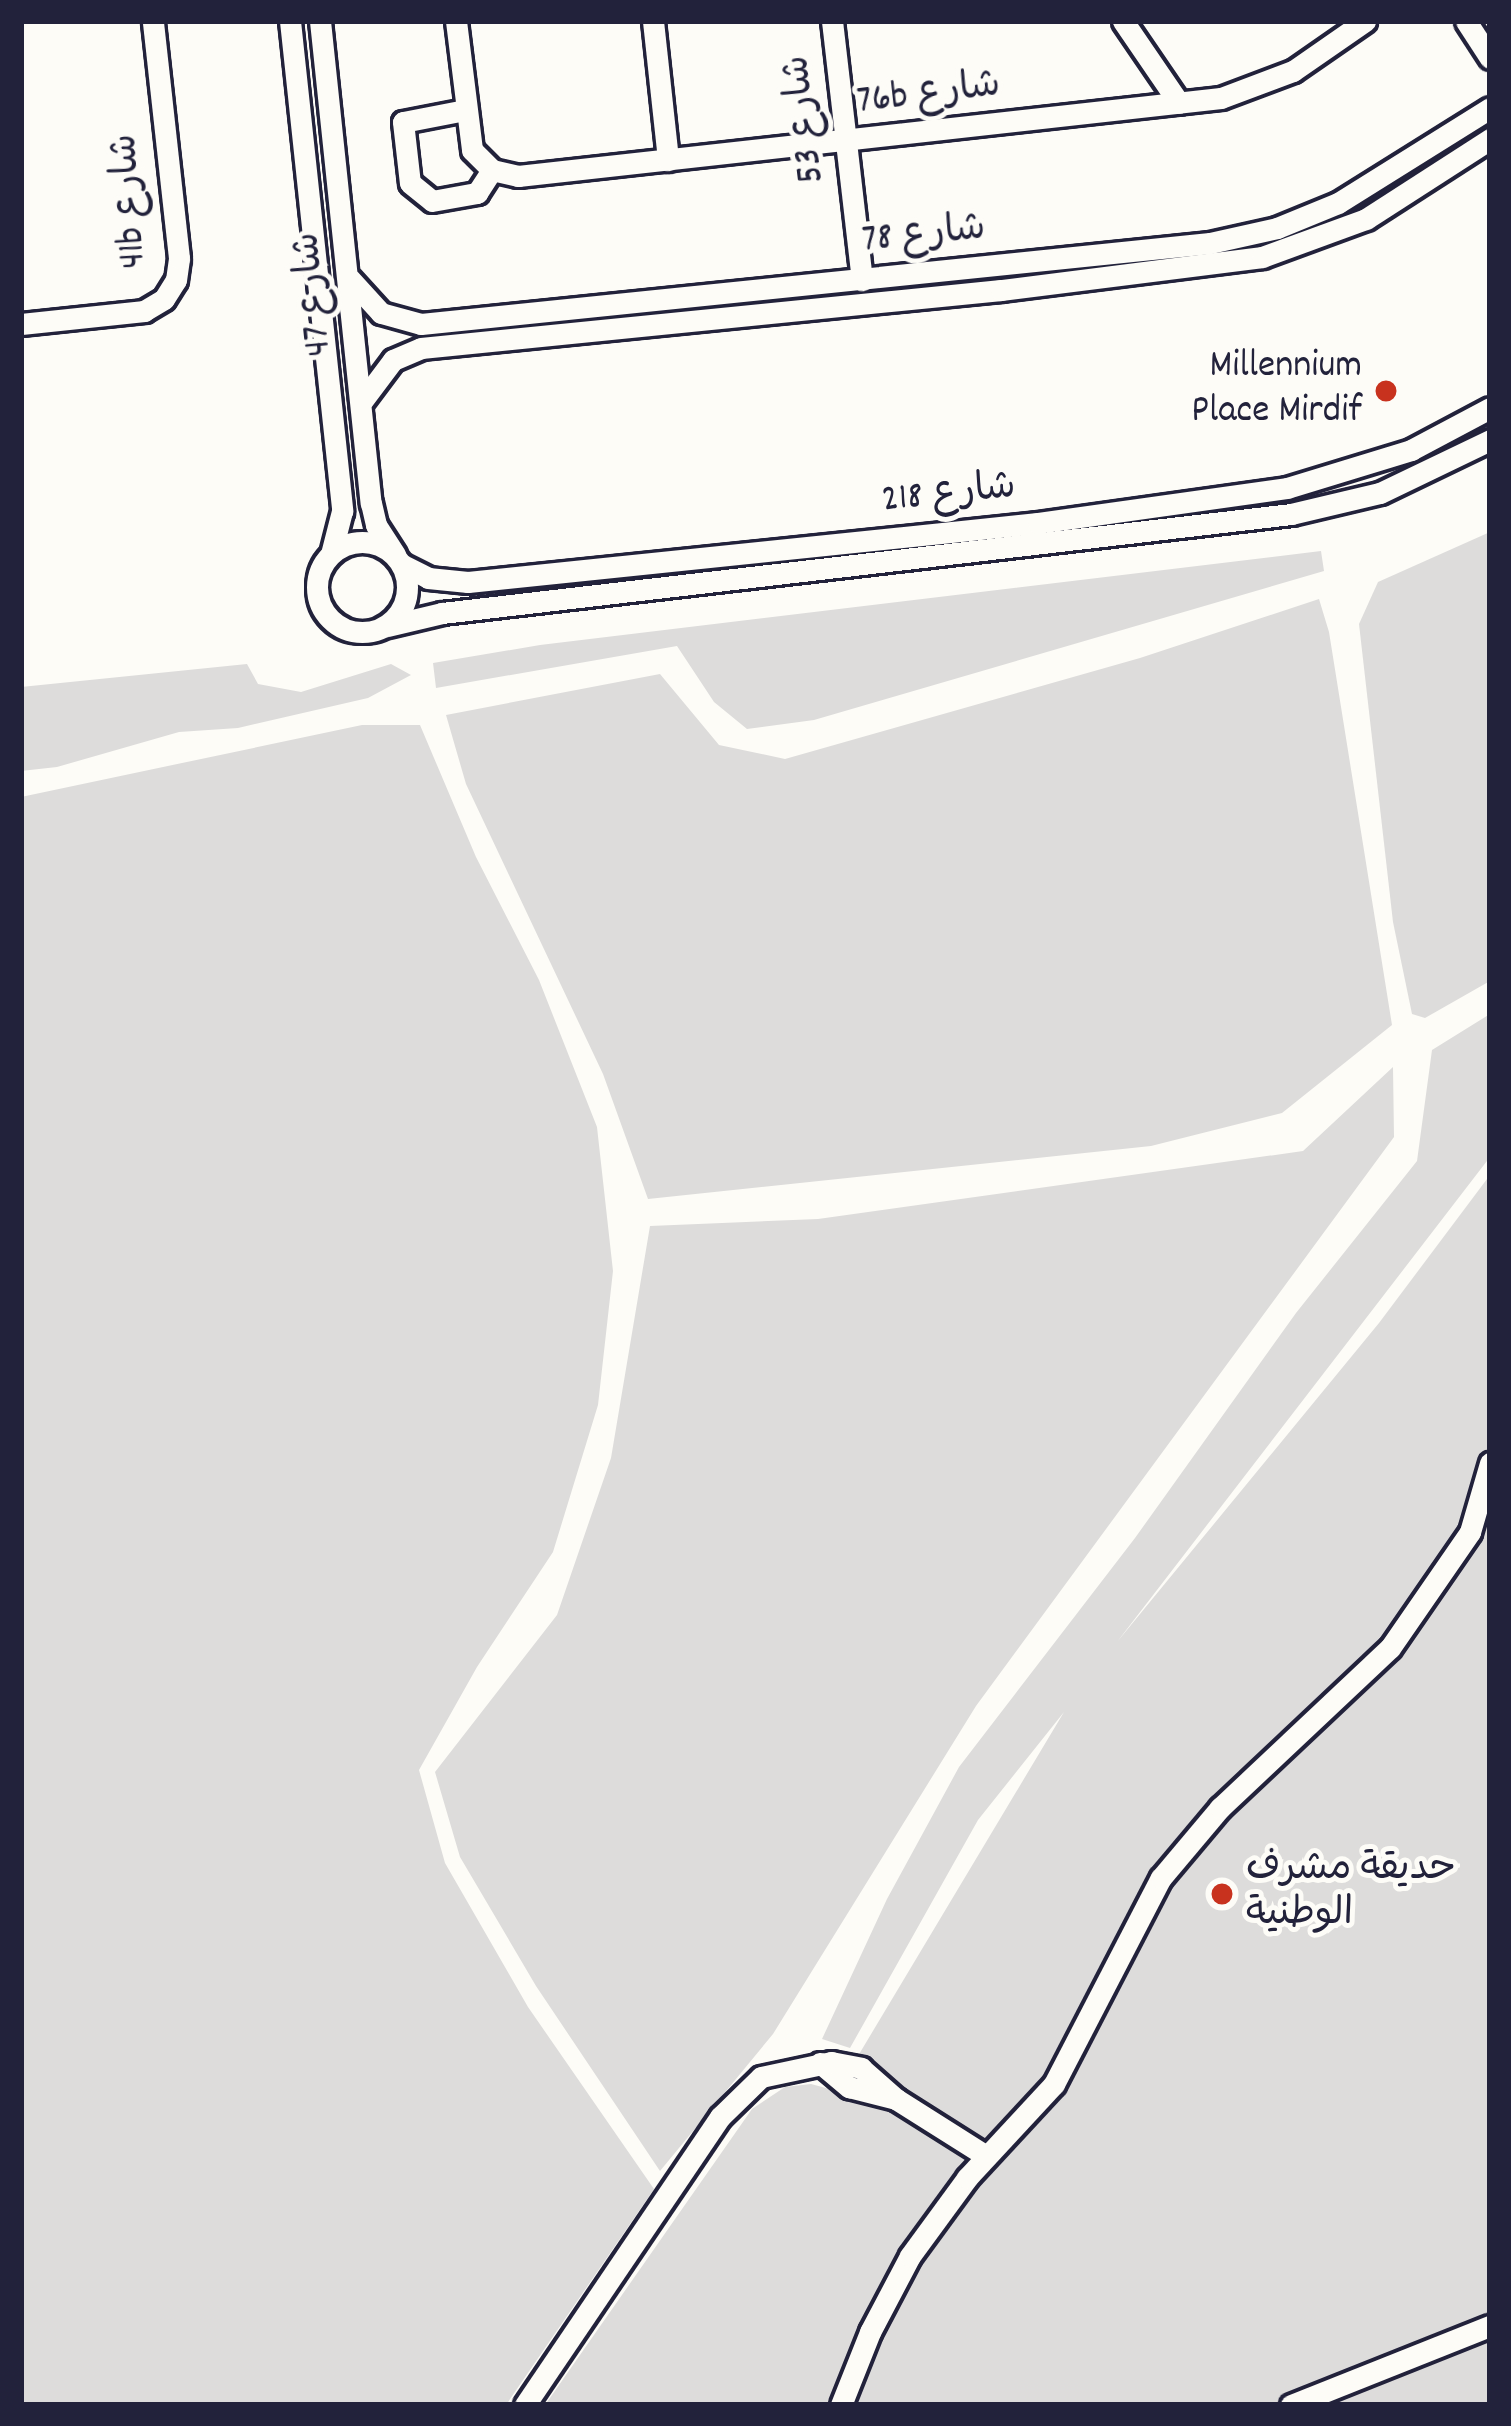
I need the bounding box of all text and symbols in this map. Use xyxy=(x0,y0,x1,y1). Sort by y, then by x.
street label: شارع 53 xyxy=(776,52,838,186)
street label: 76b شارع xyxy=(855,64,1003,128)
street label: 41b شارع xyxy=(104,132,160,270)
street label: شارع 78 xyxy=(860,207,988,267)
street label: شارع 47 xyxy=(286,230,346,358)
place label: Millennium Place Mirdif xyxy=(1191,346,1362,437)
marker: Millennium Place Mirdif xyxy=(1373,378,1399,404)
street label: شارع 218 xyxy=(880,466,1018,526)
place label: حديقة مشرف الوطنية xyxy=(1246,1849,1456,1940)
marker: حديقة مشرف الوطنية xyxy=(1209,1881,1235,1907)

